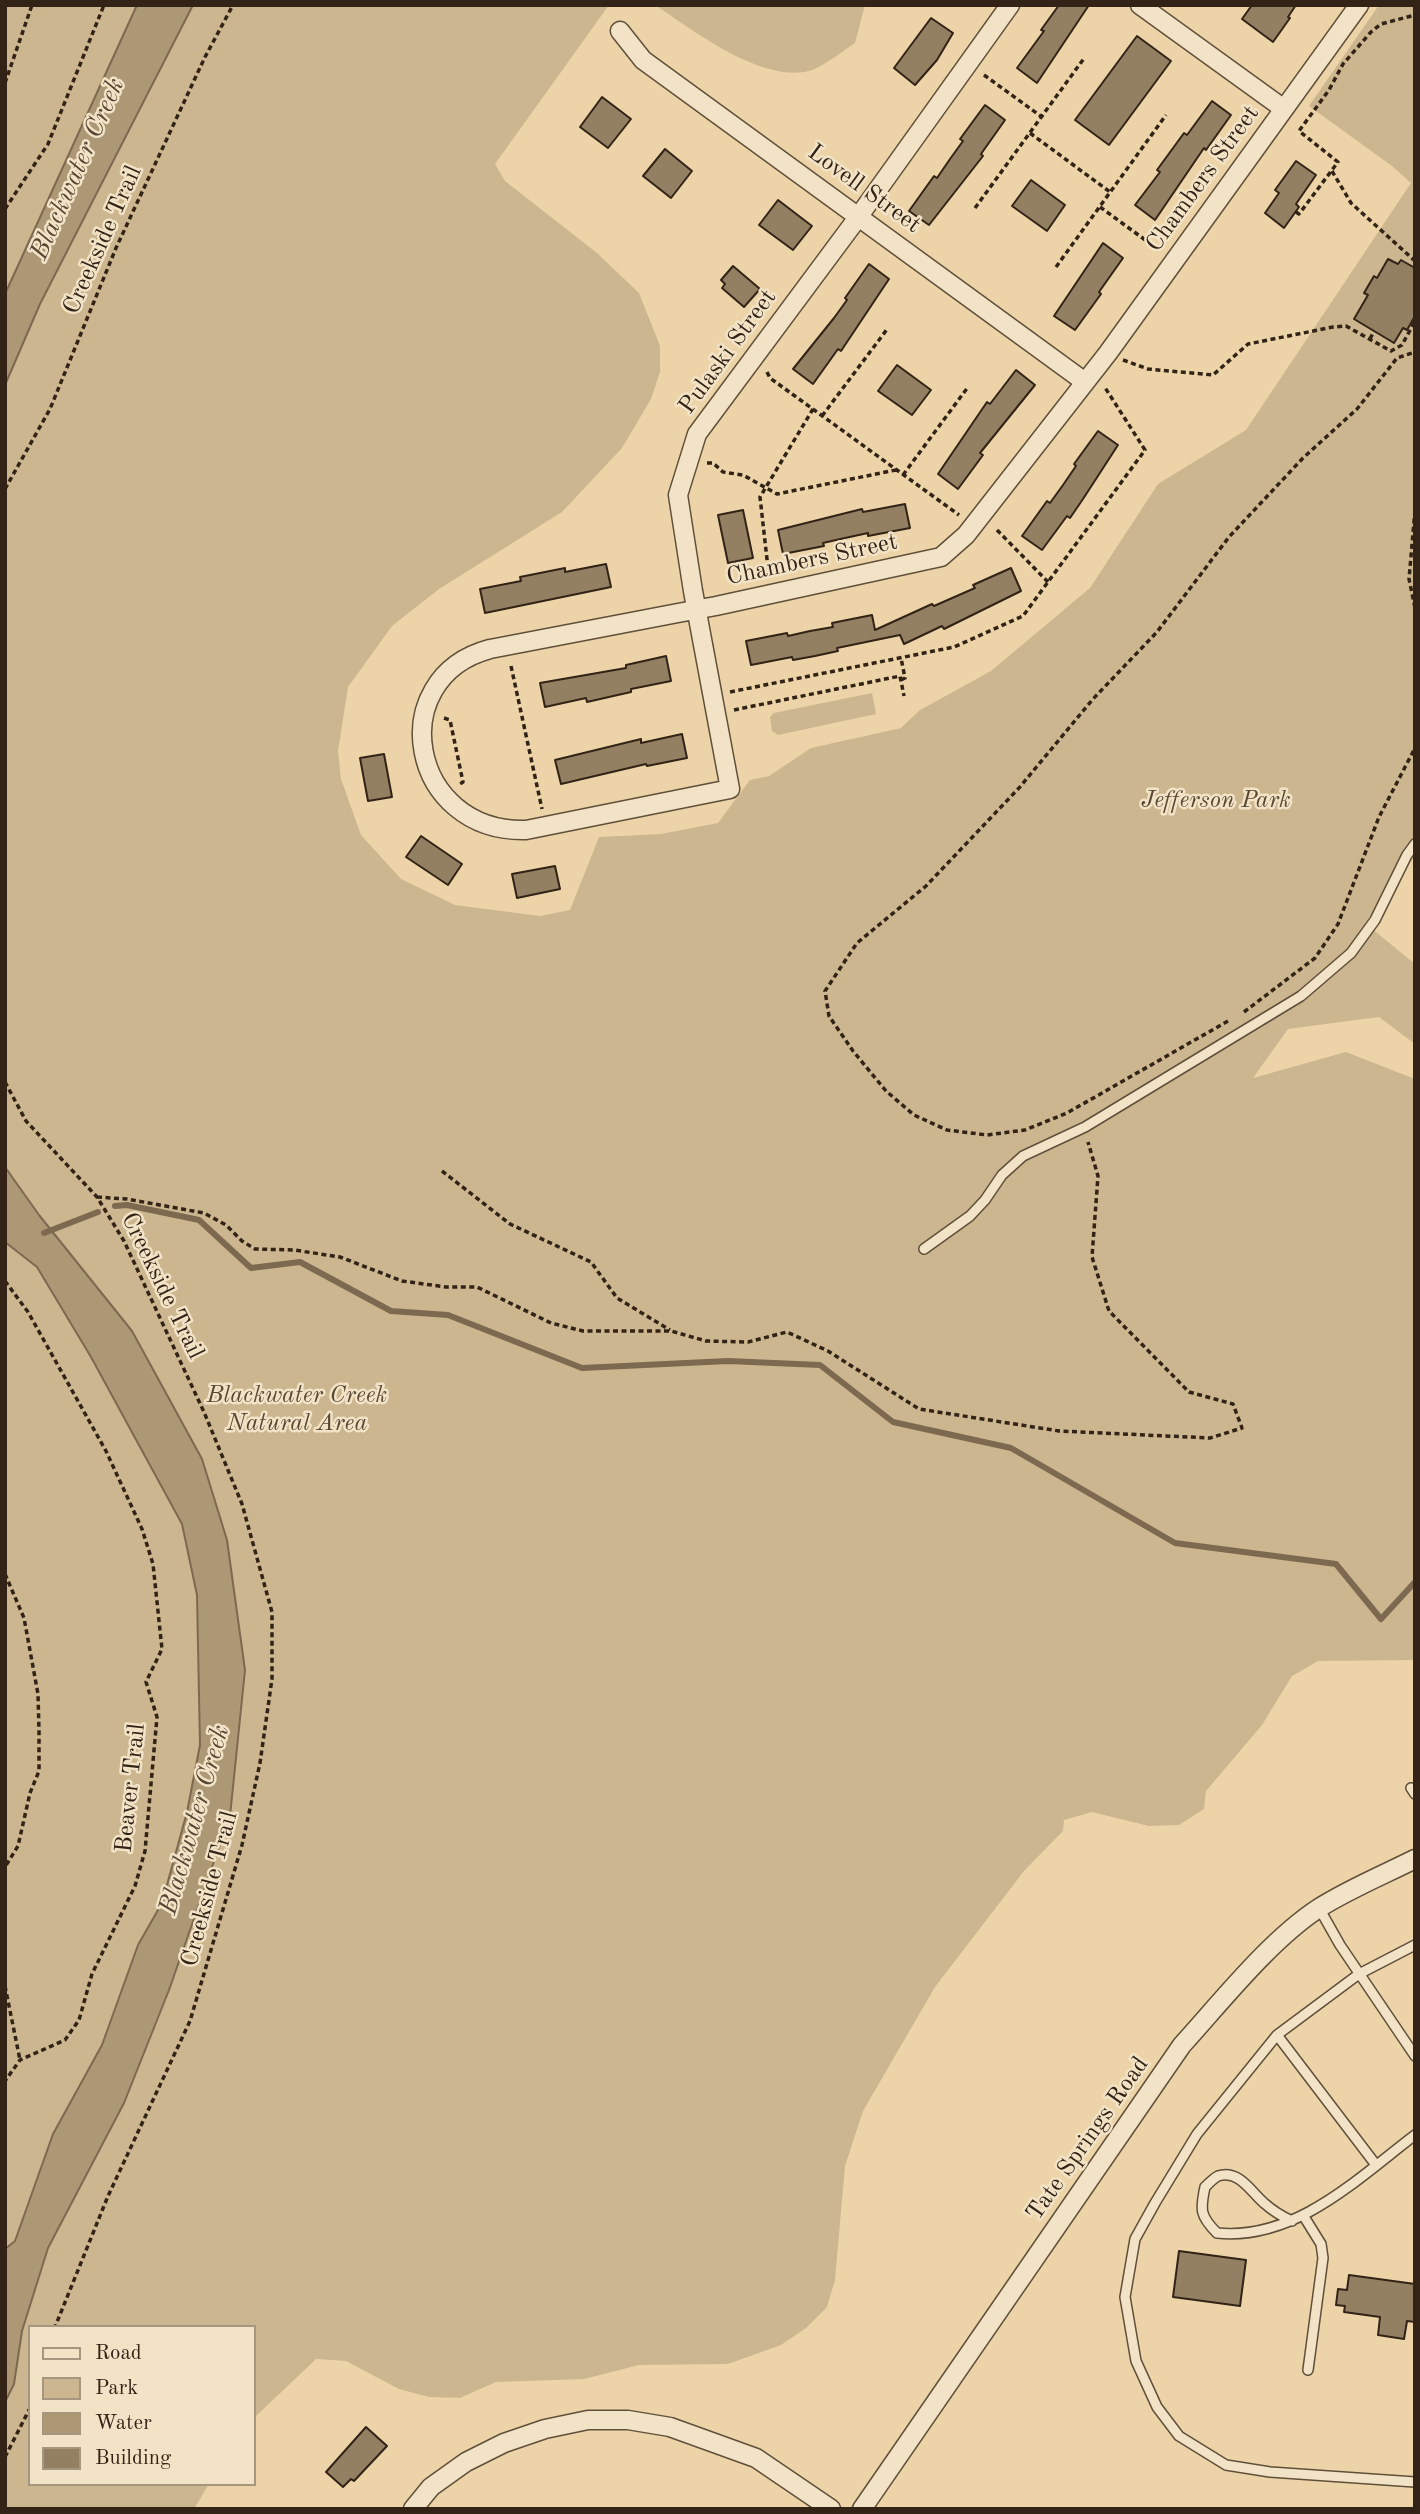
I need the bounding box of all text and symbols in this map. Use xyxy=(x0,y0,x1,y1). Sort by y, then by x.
water label: Blackwater Creek xyxy=(24,73,132,265)
street label: Chambers Street xyxy=(1140,100,1266,258)
street label: Lovell Street xyxy=(802,138,926,240)
street label: Creekside Trail xyxy=(57,161,149,319)
street label: Pulaski Street xyxy=(673,284,783,420)
street label: Chambers Street xyxy=(724,528,900,592)
park label: Jefferson Park xyxy=(1141,787,1291,815)
street label: Creekside Trail xyxy=(114,1208,210,1364)
park label: Blackwater Creek Natural Area xyxy=(207,1382,387,1438)
street label: Beaver Trail xyxy=(110,1722,152,1854)
water label: Blackwater Creek xyxy=(153,1722,237,1918)
street label: Creekside Trail xyxy=(175,1808,245,1970)
street label: Tate Springs Road xyxy=(1021,2051,1155,2227)
legend xyxy=(28,2325,256,2486)
text: Road xyxy=(95,2343,142,2364)
text: Park xyxy=(95,2378,138,2399)
text: Water xyxy=(95,2413,152,2434)
text: Building xyxy=(95,2448,171,2469)

